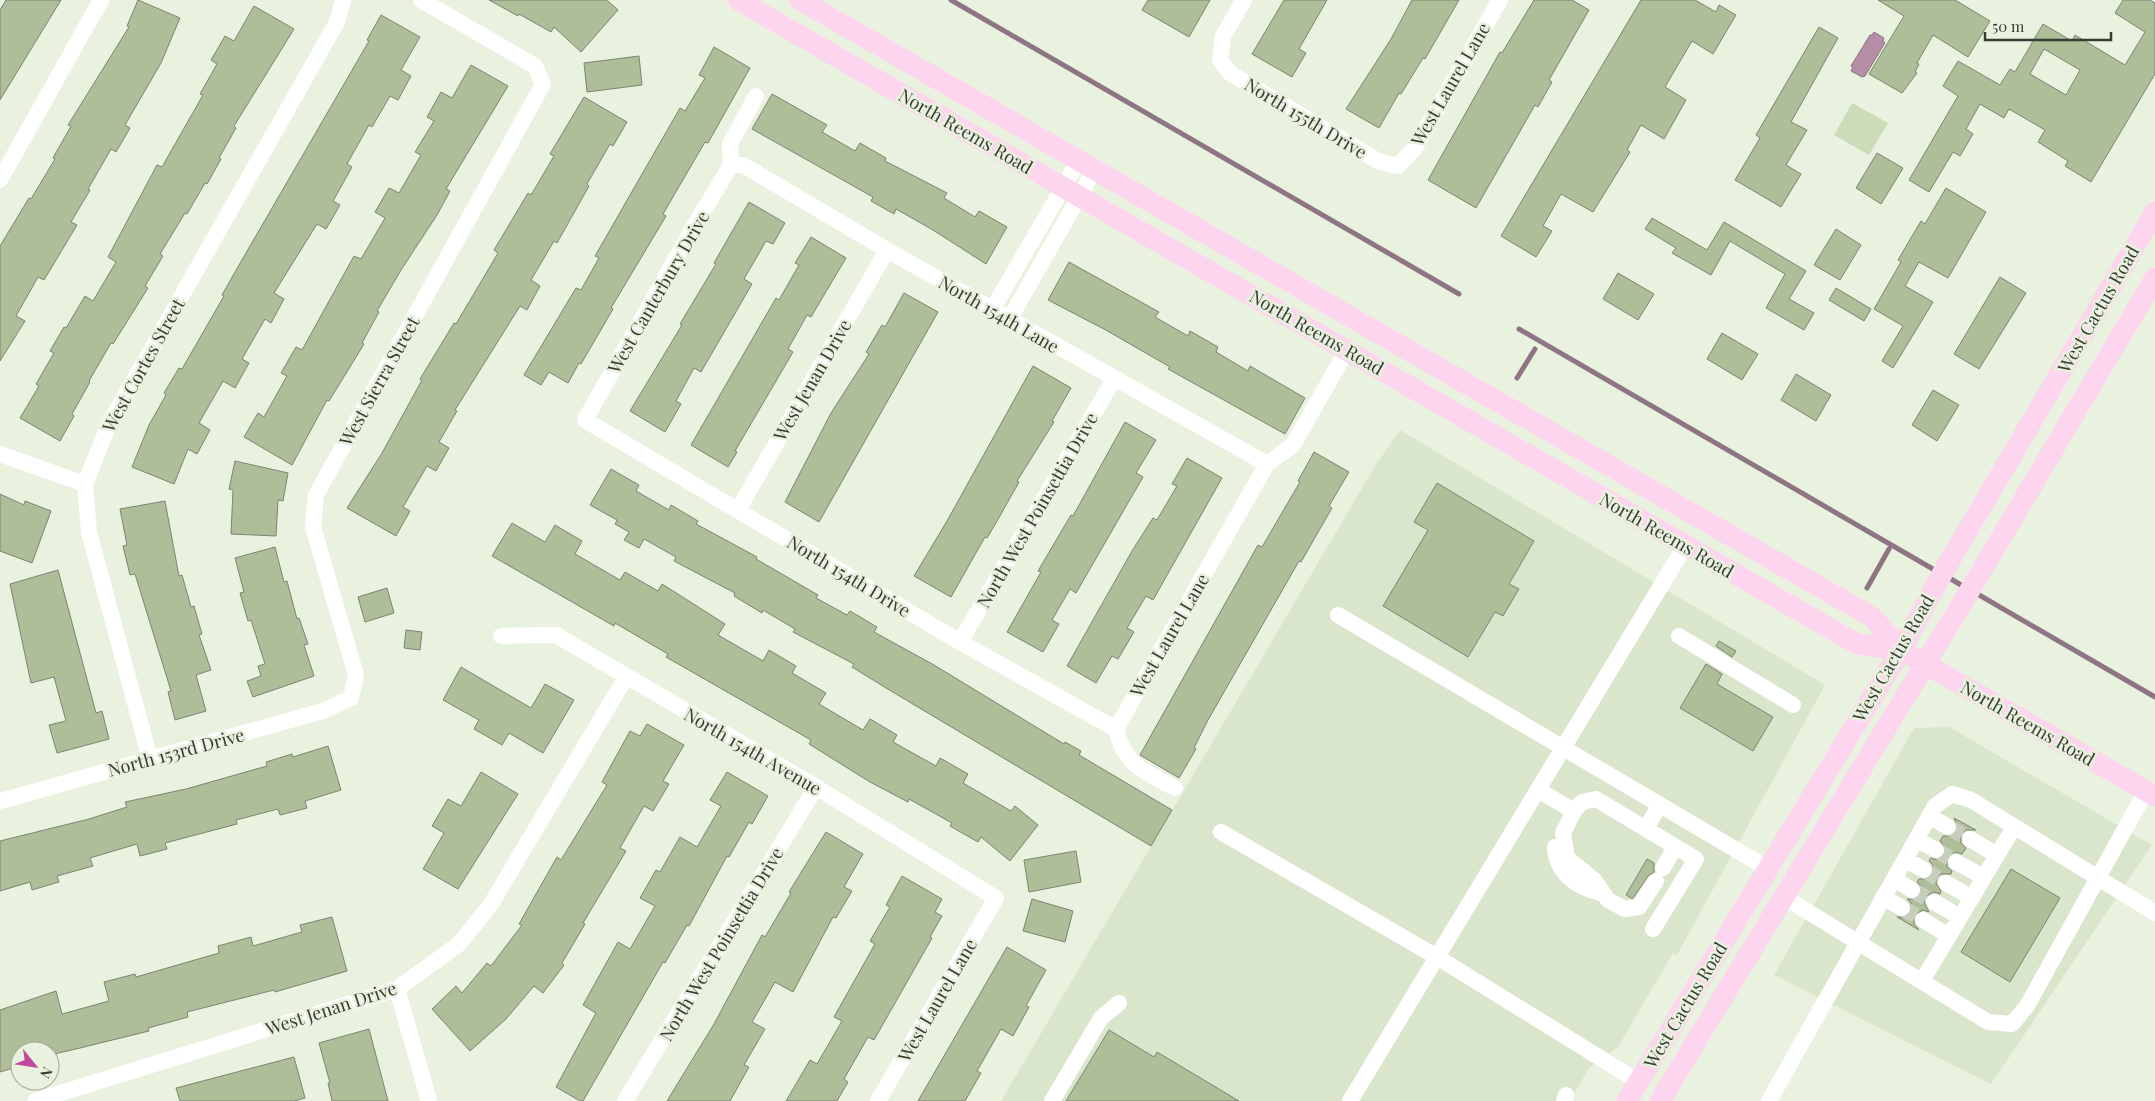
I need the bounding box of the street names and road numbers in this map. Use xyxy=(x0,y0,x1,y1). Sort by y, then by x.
street label: West Laurel Lane xyxy=(1404,18,1495,151)
street label: North 155th Drive xyxy=(1240,72,1372,164)
street label: North Reems Road xyxy=(895,83,1038,179)
street label: West Canterbury Drive xyxy=(601,206,714,378)
street label: West Cactus Road xyxy=(2051,241,2144,378)
street label: North 154th Lane xyxy=(934,270,1064,358)
street label: North Reems Road xyxy=(1246,284,1389,380)
street label: West Cortes Street xyxy=(96,293,190,437)
street label: West Sierra Street xyxy=(333,311,425,451)
street label: West Jenan Drive xyxy=(767,315,856,446)
street label: North West Poinsettia Drive xyxy=(971,408,1103,612)
street label: North Reems Road xyxy=(1596,487,1739,583)
street label: North 154th Drive xyxy=(783,530,915,622)
street label: West Laurel Lane xyxy=(1123,569,1214,702)
street label: West Cactus Road xyxy=(1846,590,1939,727)
street label: North Reems Road xyxy=(1957,675,2100,771)
street label: North 154th Avenue xyxy=(680,702,826,800)
street label: North 153rd Drive xyxy=(105,722,247,782)
street label: North West Poinsettia Drive xyxy=(654,843,788,1045)
street label: West Laurel Lane xyxy=(891,934,982,1067)
street label: West Cactus Road xyxy=(1637,937,1732,1073)
street label: West Jenan Drive xyxy=(261,976,400,1041)

